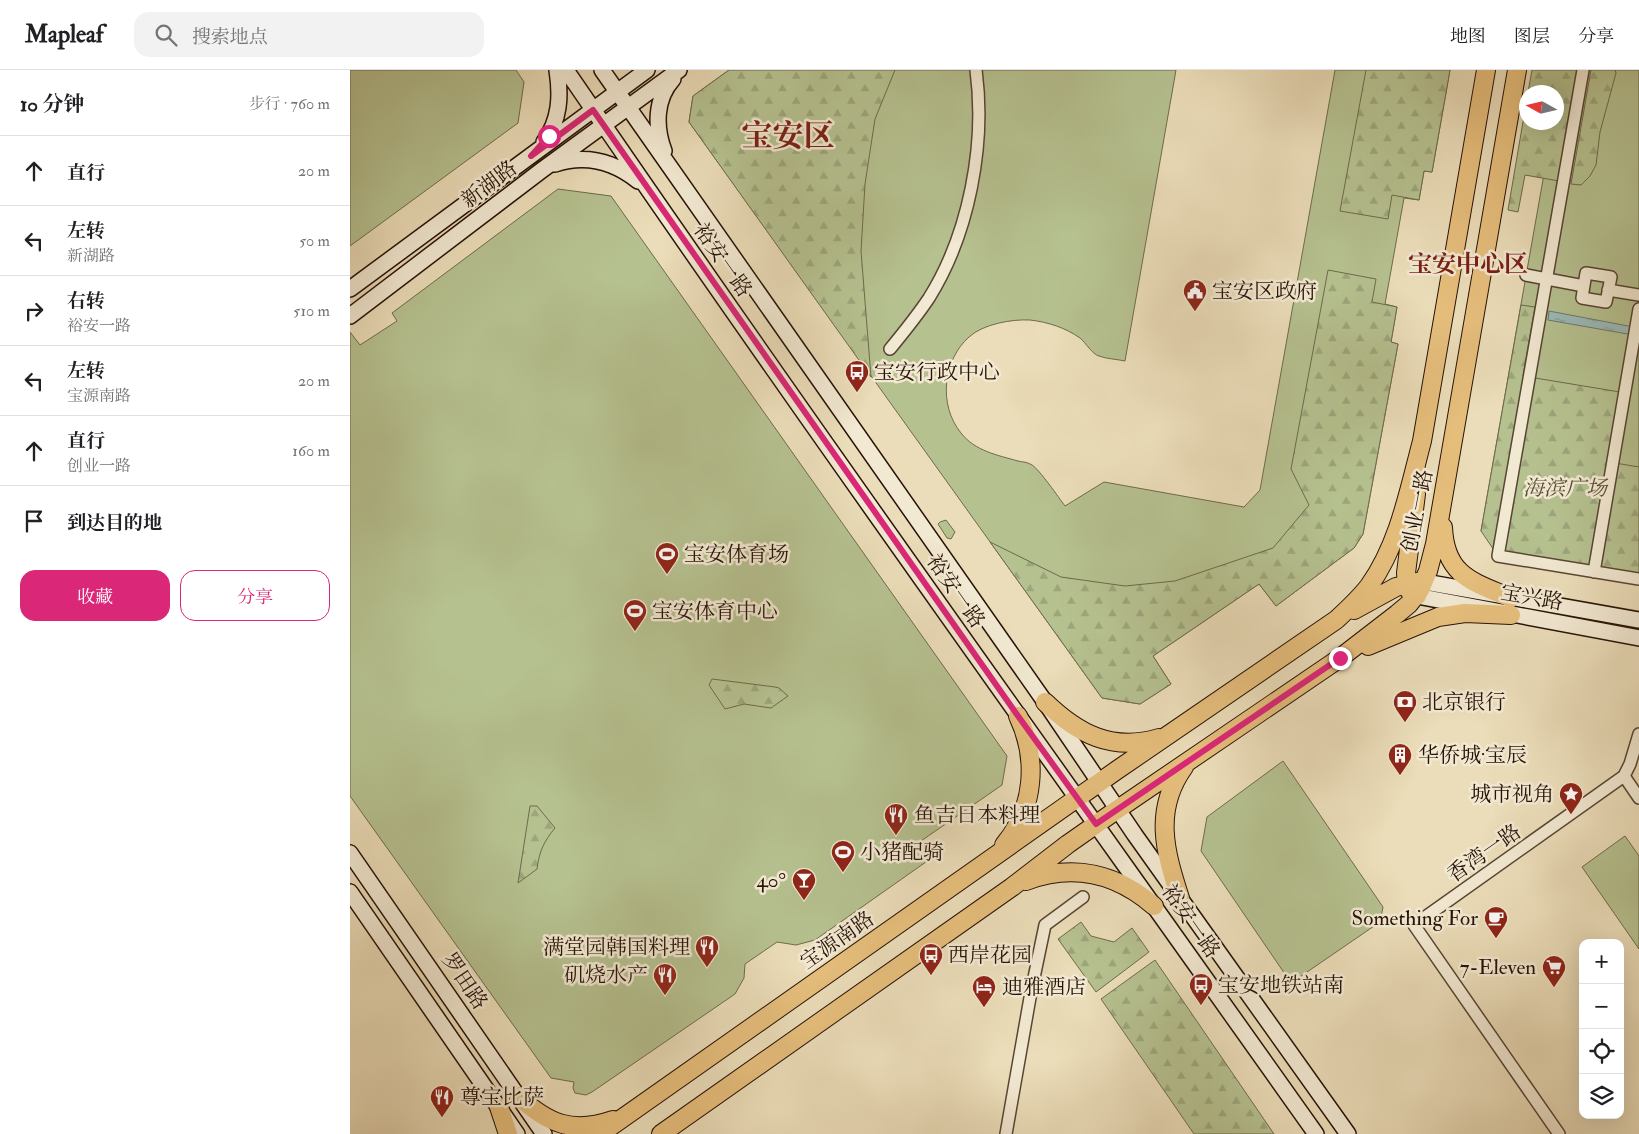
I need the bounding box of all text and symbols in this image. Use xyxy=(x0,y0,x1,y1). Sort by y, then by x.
search box xyxy=(134,12,484,57)
text: Mapleaf xyxy=(25,19,104,50)
icon: search xyxy=(152,21,180,49)
text: 搜索地点 xyxy=(192,25,268,49)
text: 地图 xyxy=(1450,25,1486,48)
text: 图层 xyxy=(1514,25,1550,48)
text: 分享 xyxy=(1578,25,1614,48)
north arrow xyxy=(1519,85,1564,130)
text: 10 分钟 xyxy=(20,91,85,118)
text: 步行 · 760 m xyxy=(249,94,330,114)
district label: 宝安区 xyxy=(742,117,835,156)
route start xyxy=(538,125,561,148)
street label: 新湖路 xyxy=(456,155,523,214)
icon: ahead xyxy=(20,157,48,185)
text: 直行 xyxy=(67,161,105,185)
text: 20 m xyxy=(298,161,330,181)
street label: 裕安一路 xyxy=(687,218,758,302)
text: 左转 xyxy=(67,219,105,243)
icon: left xyxy=(20,227,48,255)
text: 50 m xyxy=(299,231,330,251)
text: 新湖路 xyxy=(67,246,115,266)
district label: 宝安中心区 xyxy=(1408,249,1528,280)
public building icon: 宝安区政府 xyxy=(1182,278,1208,312)
place label: 宝安区政府 xyxy=(1212,278,1317,305)
text: 右转 xyxy=(67,289,105,313)
icon: right xyxy=(20,297,48,325)
text: 510 m xyxy=(293,301,330,321)
text: 裕安一路 xyxy=(67,316,131,336)
text: 左转 xyxy=(67,359,105,383)
bus stop icon: 宝安行政中心 xyxy=(844,359,870,393)
place label: 宝安行政中心 xyxy=(874,359,1000,386)
icon: left xyxy=(20,367,48,395)
text: 20 m xyxy=(298,371,330,391)
text: 宝源南路 xyxy=(67,386,131,406)
text: 直行 xyxy=(67,429,105,453)
icon: ahead xyxy=(20,437,48,465)
text: 160 m xyxy=(292,441,330,461)
text: 创业一路 xyxy=(67,456,131,476)
street label: 创业一路 xyxy=(1396,467,1439,555)
park label: 海滨广场 xyxy=(1523,475,1609,502)
icon: arrive xyxy=(20,507,48,535)
text: 到达目的地 xyxy=(67,511,162,535)
sports icon: 宝安体育场 xyxy=(654,541,680,575)
place label: 宝安体育场 xyxy=(684,541,789,568)
street label: 裕安一路 xyxy=(920,549,991,633)
button: 收藏 xyxy=(20,570,170,621)
button: 分享 xyxy=(180,570,330,621)
street label: 宝兴路 xyxy=(1499,579,1565,616)
sports icon: 宝安体育中心 xyxy=(622,598,648,632)
place label: 宝安体育中心 xyxy=(652,598,778,625)
route end xyxy=(1329,647,1352,670)
bank icon: 北京银行 xyxy=(1392,689,1418,723)
place label: 北京银行 xyxy=(1422,689,1506,716)
building icon: 华侨城·宝辰 xyxy=(1387,742,1413,776)
place label: 华侨城·宝辰 xyxy=(1418,742,1527,769)
place label: 城市视角 xyxy=(1470,781,1554,808)
place icon: 城市视角 xyxy=(1558,781,1584,815)
restaurant icon: 鱼吉日本料理 xyxy=(883,802,909,836)
place label: 鱼吉日本料理 xyxy=(914,802,1040,829)
street label: 香湾一路 xyxy=(1442,818,1526,889)
sports icon: 小猪配骑 xyxy=(830,839,856,873)
place label: 小猪配骑 xyxy=(860,839,944,866)
place label: 40° xyxy=(757,867,786,894)
bar icon: 40° xyxy=(791,867,817,901)
street label: 裕安一路 xyxy=(1155,879,1226,963)
street label: 宝源南路 xyxy=(795,905,879,976)
place label: Something For xyxy=(1352,905,1478,932)
cafe icon: Something For xyxy=(1483,905,1509,939)
place label: 满堂园韩国料理 xyxy=(543,934,690,961)
restaurant icon: 满堂园韩国料理 xyxy=(694,934,720,968)
map controls xyxy=(1579,939,1624,1119)
button: + xyxy=(1579,939,1624,984)
bus stop icon: 西岸花园 xyxy=(918,942,944,976)
place label: 西岸花园 xyxy=(948,942,1032,969)
street label: 罗田路 xyxy=(436,948,493,1015)
place label: 7-Eleven xyxy=(1460,954,1536,981)
supermarket icon: 7-Eleven xyxy=(1541,954,1567,988)
place label: 矶烧水产 xyxy=(564,962,648,989)
restaurant icon: 矶烧水产 xyxy=(652,962,678,996)
bus stop icon: 宝安地铁站南 xyxy=(1188,972,1214,1006)
place label: 宝安地铁站南 xyxy=(1218,972,1344,999)
hotel icon: 迪雅酒店 xyxy=(971,974,997,1008)
place label: 迪雅酒店 xyxy=(1002,974,1086,1001)
button: − xyxy=(1579,984,1624,1029)
button: locate xyxy=(1579,1029,1624,1074)
button: layers xyxy=(1579,1074,1624,1119)
restaurant icon: 尊宝比萨 xyxy=(429,1084,455,1118)
place label: 尊宝比萨 xyxy=(460,1084,544,1111)

